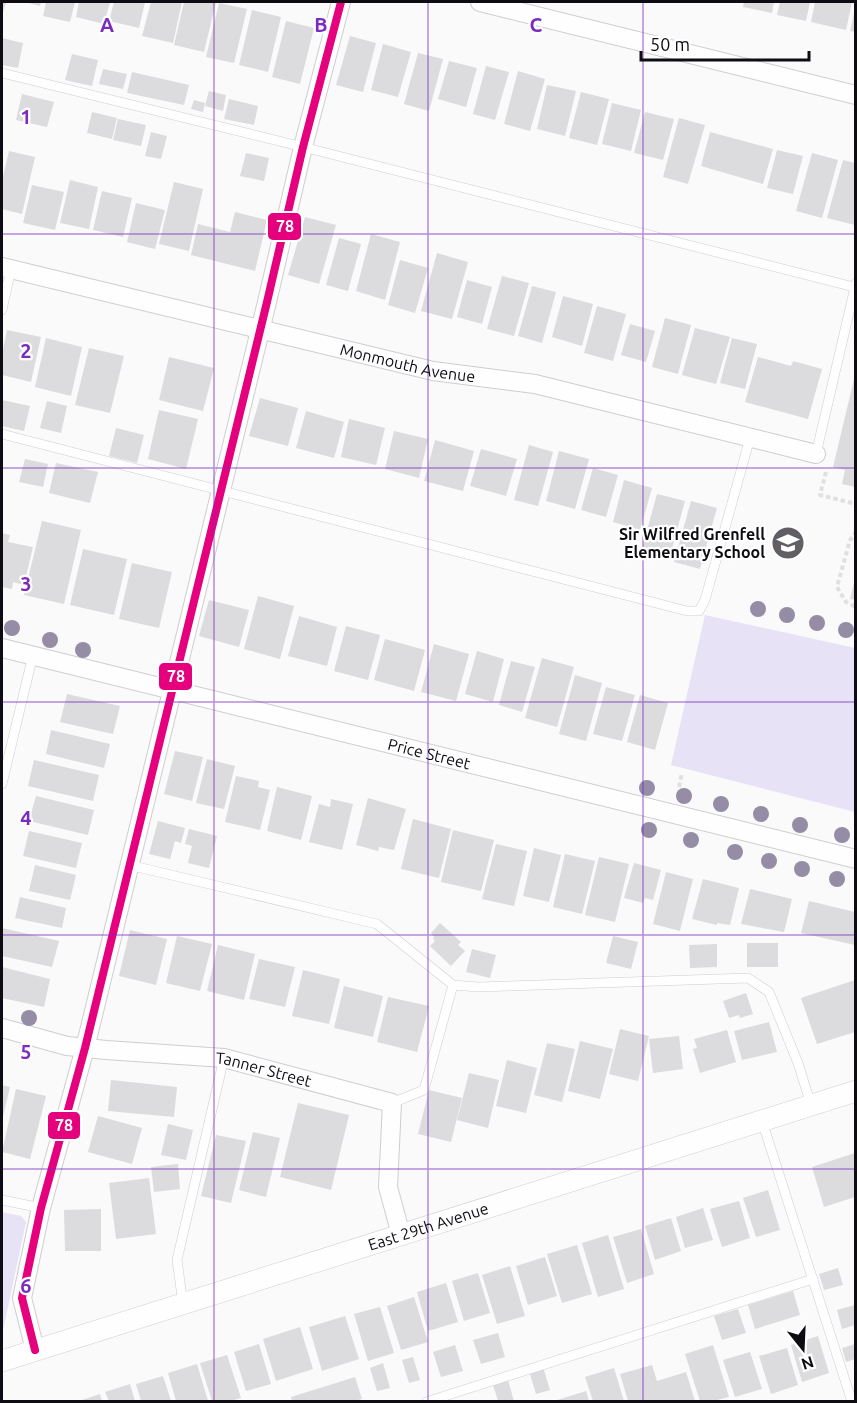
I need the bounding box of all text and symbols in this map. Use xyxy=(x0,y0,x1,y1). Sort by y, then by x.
text: A xyxy=(100,13,114,36)
text: B xyxy=(314,13,328,36)
text: C xyxy=(530,13,543,36)
scale bar xyxy=(641,24,809,62)
text: 50 m xyxy=(650,34,690,54)
text: 1 xyxy=(20,105,32,128)
line badge: 78 xyxy=(267,212,302,241)
text: 78 xyxy=(276,217,294,235)
text: 2 xyxy=(20,339,32,362)
street label: Monmouth Avenue xyxy=(338,340,476,385)
place label: Sir Wilfred Grenfell Elementary School xyxy=(619,525,765,561)
school or university icon: Sir Wilfred Grenfell Elementary School xyxy=(770,525,806,561)
text: 3 xyxy=(20,572,32,595)
line badge: 78 xyxy=(158,662,193,691)
text: 78 xyxy=(167,667,185,685)
street label: Price Street xyxy=(386,735,473,773)
text: 4 xyxy=(20,806,32,829)
text: 5 xyxy=(20,1040,32,1063)
street label: Tanner Street xyxy=(215,1048,314,1090)
line badge: 78 xyxy=(47,1111,81,1140)
text: 78 xyxy=(55,1116,73,1134)
street label: East 29th Avenue xyxy=(366,1199,491,1254)
text: 6 xyxy=(20,1274,32,1297)
north arrow xyxy=(773,1319,833,1379)
text: N xyxy=(799,1353,816,1374)

